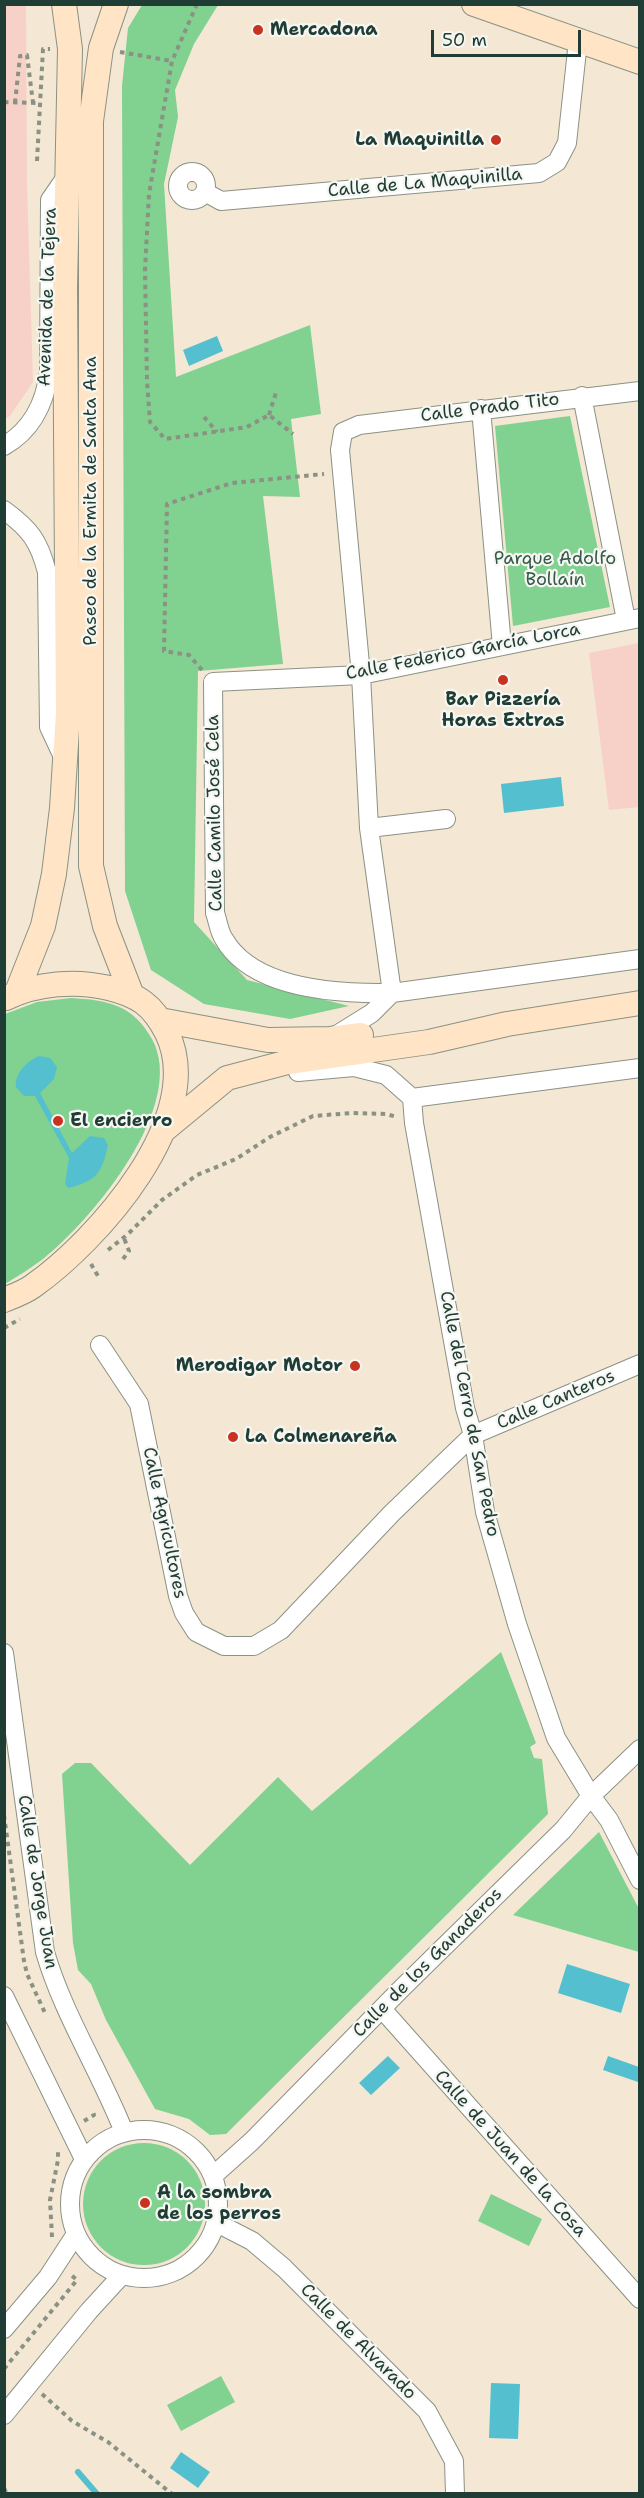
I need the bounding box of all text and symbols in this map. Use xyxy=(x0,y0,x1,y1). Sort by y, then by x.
scale bar xyxy=(434,18,584,56)
place label: Mercadona xyxy=(270,19,378,41)
marker: Mercadona xyxy=(251,23,265,37)
text: 50 m xyxy=(442,28,487,52)
place label: La Maquinilla xyxy=(355,129,484,151)
marker: La Maquinilla xyxy=(489,133,503,147)
street label: Calle de La Maquinilla xyxy=(327,164,523,202)
street label: Avenida de la Tejera xyxy=(34,207,62,387)
street label: Paseo de la Ermita de Santa Ana xyxy=(80,356,102,646)
street label: Calle Prado Tito xyxy=(419,389,561,427)
park label: Parque Adolfo Bollaín xyxy=(494,548,616,590)
street label: Calle Federico García Lorca xyxy=(344,619,582,685)
marker: Bar Pizzería Horas Extras xyxy=(496,673,510,687)
place label: Bar Pizzería Horas Extras xyxy=(442,689,564,732)
street label: Calle Camilo José Cela xyxy=(202,714,228,912)
place label: El encierro xyxy=(70,1110,173,1132)
marker: El encierro xyxy=(51,1114,65,1128)
street label: Calle del Cerro de San Pedro xyxy=(435,1289,503,1539)
place label: Merodigar Motor xyxy=(176,1355,343,1377)
marker: Merodigar Motor xyxy=(348,1359,362,1373)
street label: Calle Canteros xyxy=(494,1365,618,1435)
place label: La Colmenareña xyxy=(245,1426,397,1448)
marker: La Colmenareña xyxy=(226,1430,240,1444)
street label: Calle Agricultores xyxy=(137,1445,191,1601)
street label: Calle de Jorge Juan xyxy=(13,1793,61,1971)
street label: Calle de los Ganaderos xyxy=(349,1884,507,2042)
street label: Calle de Juan de la Cosa xyxy=(429,2066,591,2242)
place label: A la sombra de los perros xyxy=(157,2182,281,2224)
marker: A la sombra de los perros xyxy=(138,2196,152,2210)
street label: Calle de Alvarado xyxy=(295,2279,421,2405)

